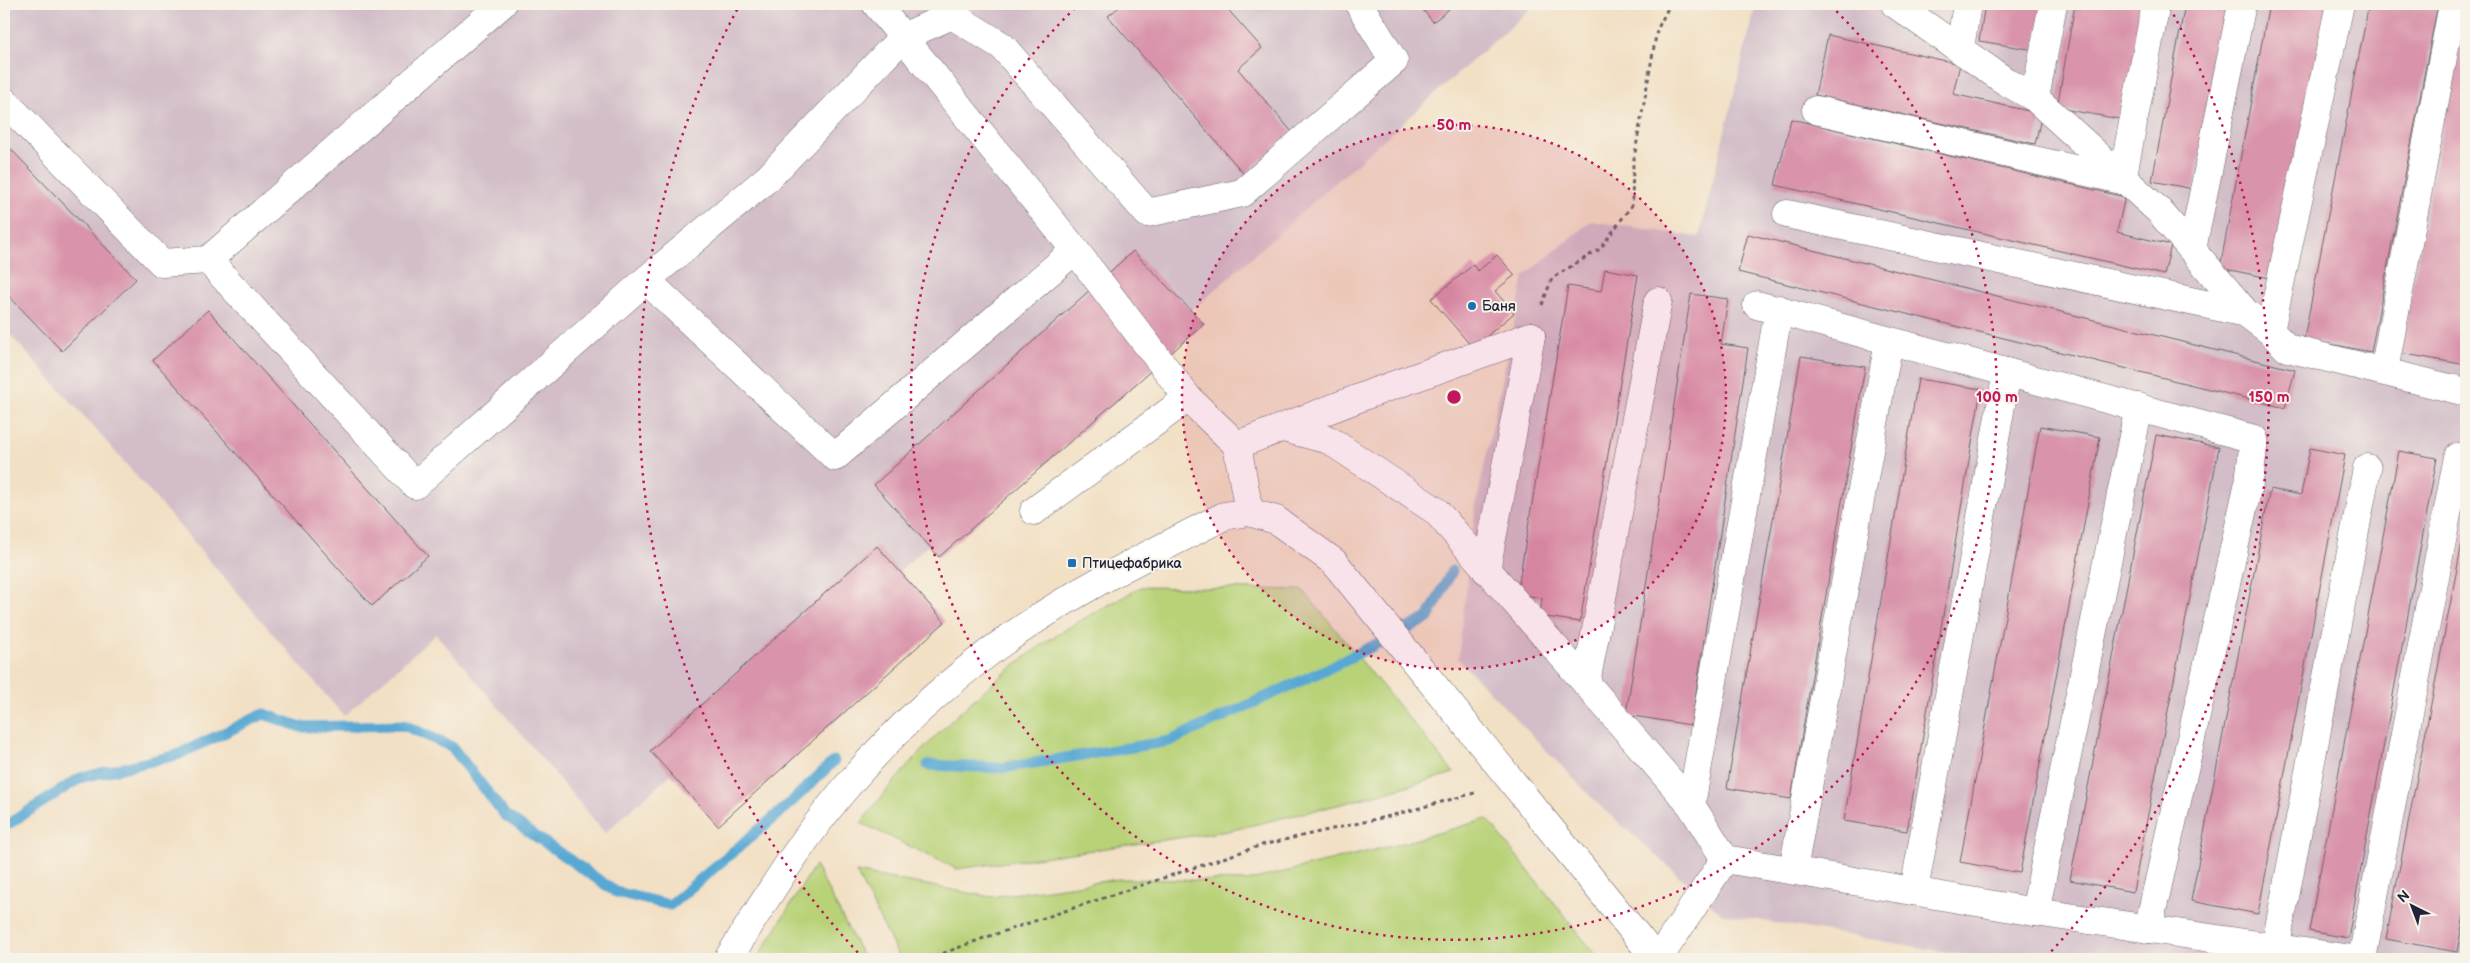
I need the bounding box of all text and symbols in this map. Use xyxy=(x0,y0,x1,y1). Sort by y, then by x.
text: 50 m xyxy=(1437,116,1472,135)
place label: Баня xyxy=(1482,298,1516,315)
marker: Баня xyxy=(1466,300,1478,312)
centre of rings xyxy=(1445,388,1463,406)
text: 100 m xyxy=(1976,388,2018,407)
text: 150 m xyxy=(2248,388,2290,407)
place label: Птицефабрика xyxy=(1082,555,1182,572)
marker: Птицефабрика xyxy=(1066,557,1078,569)
north arrow xyxy=(2388,880,2438,930)
text: N xyxy=(2394,887,2413,907)

